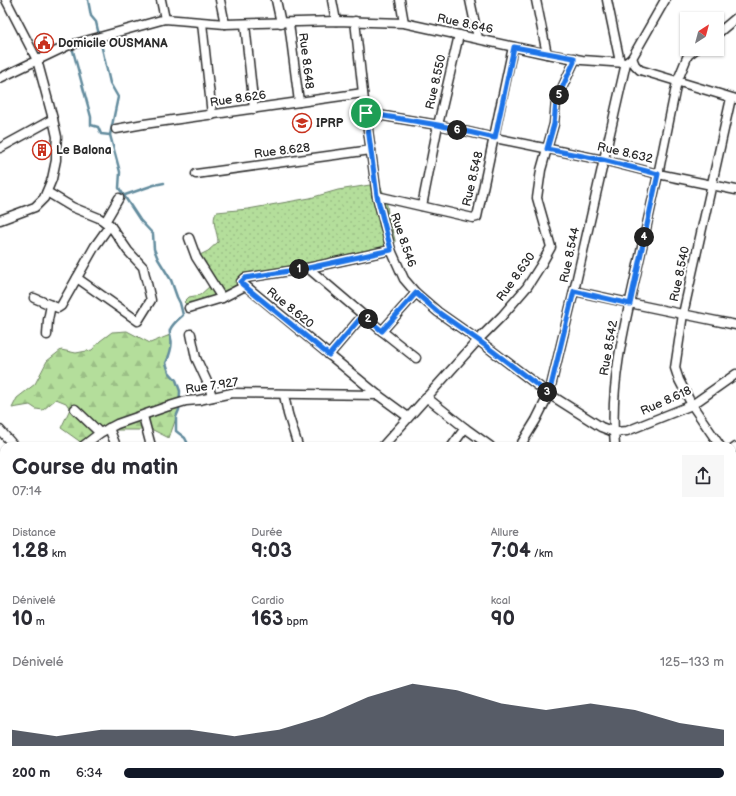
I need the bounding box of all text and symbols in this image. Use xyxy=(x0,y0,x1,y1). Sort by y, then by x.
street label: Rue 8.646 xyxy=(436,11,494,37)
north arrow xyxy=(680,12,724,56)
map controls xyxy=(680,12,724,56)
public building icon: Domicile OUSMANA xyxy=(33,32,55,54)
street label: Rue 8.648 xyxy=(295,32,317,90)
place label: Domicile OUSMANA xyxy=(58,36,168,51)
street label: Rue 8.550 xyxy=(422,53,450,111)
pin: 5 xyxy=(549,85,569,105)
street label: Rue 8.626 xyxy=(209,88,267,110)
text: 5 xyxy=(556,88,562,101)
pin xyxy=(349,96,383,130)
icon: arrive xyxy=(355,102,377,124)
school or university icon: IPRP xyxy=(291,112,313,134)
place label: IPRP xyxy=(316,116,344,131)
pin: 6 xyxy=(447,120,467,140)
text: 6 xyxy=(454,123,460,136)
building icon: Le Balona xyxy=(31,139,53,161)
street label: Rue 8.632 xyxy=(596,139,654,167)
street label: Rue 8.628 xyxy=(253,140,311,162)
place label: Le Balona xyxy=(56,143,112,158)
street label: Rue 8.548 xyxy=(459,150,487,208)
street label: Rue 8.546 xyxy=(387,211,419,269)
street label: Rue 8.544 xyxy=(557,225,583,284)
pin: 4 xyxy=(634,227,654,247)
text: 4 xyxy=(641,230,647,243)
street label: Rue 8.540 xyxy=(667,245,693,303)
street label: Rue 8.630 xyxy=(493,250,539,304)
pin: 1 xyxy=(289,259,309,279)
text: 1 xyxy=(297,262,301,275)
street label: Rue 8.620 xyxy=(263,284,317,332)
pin: 2 xyxy=(358,309,378,329)
text: 2 xyxy=(365,312,371,325)
street label: Rue 8.542 xyxy=(597,319,621,377)
street label: Rue 7.927 xyxy=(185,375,240,397)
pin: 3 xyxy=(537,382,557,402)
street label: Rue 8.618 xyxy=(638,383,694,419)
text: 3 xyxy=(544,385,550,398)
text: Course du matin xyxy=(12,454,178,481)
button: share xyxy=(682,455,724,497)
text: 07:14 xyxy=(12,483,42,499)
text: Distance xyxy=(12,526,56,539)
text: Durée xyxy=(251,526,282,539)
text: Allure xyxy=(491,526,519,539)
text: 1.28 xyxy=(12,539,49,563)
text: 9:03 xyxy=(251,539,292,563)
text: 7:04 xyxy=(491,539,531,563)
text: km xyxy=(49,547,66,560)
text: /km xyxy=(531,547,553,560)
text: Dénivelé xyxy=(12,594,56,607)
text: Cardio xyxy=(251,594,284,607)
text: kcal xyxy=(491,594,510,607)
text: 10 xyxy=(12,607,33,631)
text: 163 xyxy=(251,607,284,631)
text: 90 xyxy=(491,607,515,631)
text: m xyxy=(33,615,45,628)
text: bpm xyxy=(284,615,308,628)
text: Dénivelé xyxy=(12,654,63,670)
text: 125–133 m xyxy=(660,654,724,670)
text: 200 m xyxy=(12,765,50,781)
text: 6:34 xyxy=(76,765,103,781)

